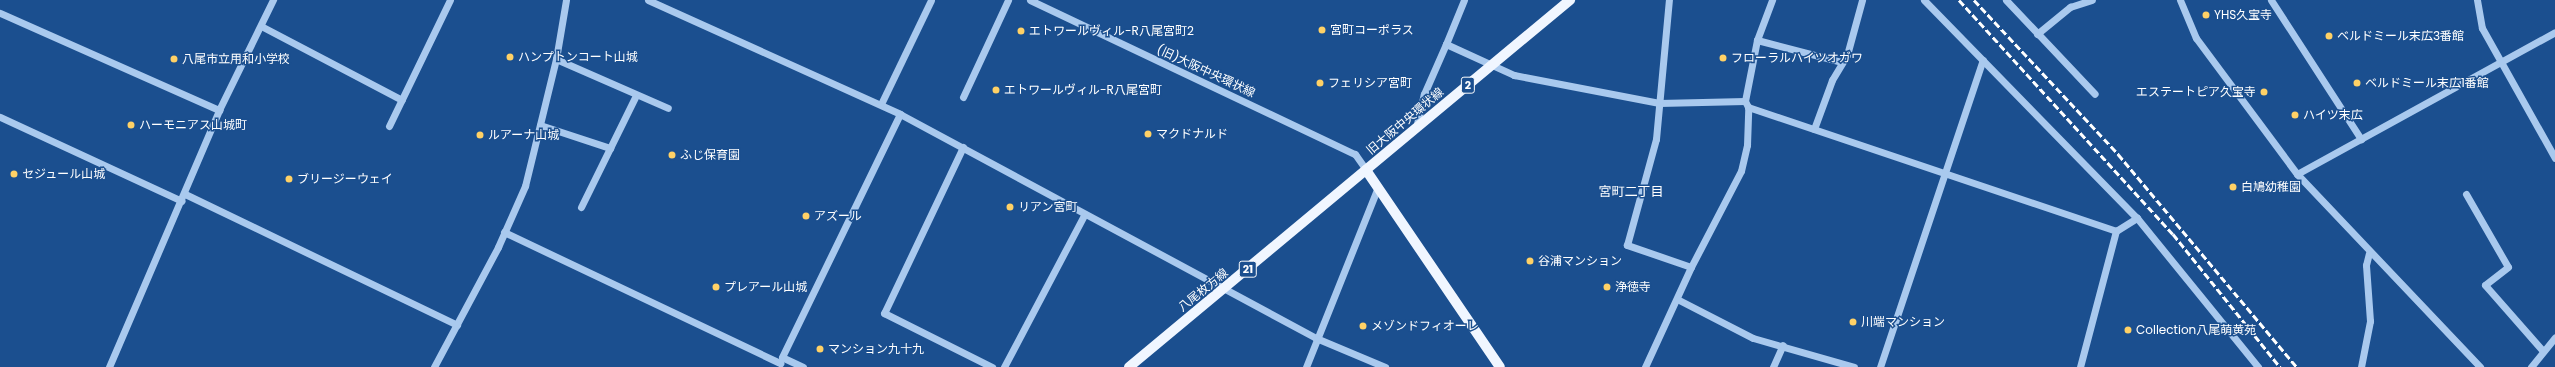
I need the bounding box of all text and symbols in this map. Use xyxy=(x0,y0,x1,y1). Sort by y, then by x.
place label: YHS久宝寺 xyxy=(2214,8,2272,22)
marker: YHS久宝寺 xyxy=(2201,10,2211,20)
place label: 宮町コーポラス xyxy=(1330,23,1414,37)
place label: エトワールヴィル-R八尾宮町2 xyxy=(1029,24,1194,38)
marker: 宮町コーポラス xyxy=(1317,25,1327,35)
marker: エトワールヴィル-R八尾宮町2 xyxy=(1016,26,1026,36)
place label: ベルドミール末広3番館 xyxy=(2337,29,2464,43)
marker: ベルドミール末広3番館 xyxy=(2324,31,2334,41)
street label: (旧)大阪中央環状線 xyxy=(1155,42,1257,100)
place label: ハンプトンコート山城 xyxy=(518,50,638,64)
place label: フローラルハイツオガワ xyxy=(1731,51,1863,65)
place label: 八尾市立用和小学校 xyxy=(182,52,290,66)
marker: ハンプトンコート山城 xyxy=(505,52,515,62)
marker: フローラルハイツオガワ xyxy=(1718,53,1728,63)
marker: 八尾市立用和小学校 xyxy=(169,54,179,64)
place label: フェリシア宮町 xyxy=(1328,76,1412,90)
road number: 2 xyxy=(1460,76,1476,94)
place label: ベルドミール末広1番館 xyxy=(2365,76,2489,90)
marker: フェリシア宮町 xyxy=(1315,78,1325,88)
marker: ベルドミール末広1番館 xyxy=(2352,78,2362,88)
place label: エトワールヴィル-R八尾宮町 xyxy=(1004,83,1162,97)
marker: エトワールヴィル-R八尾宮町 xyxy=(991,85,1001,95)
street label: 旧大阪中央環状線 xyxy=(1364,85,1446,157)
place label: エステートピア久宝寺 xyxy=(2136,85,2256,99)
marker: エステートピア久宝寺 xyxy=(2259,87,2269,97)
place label: ハイツ末広 xyxy=(2303,108,2363,122)
marker: ハイツ末広 xyxy=(2290,110,2300,120)
place label: ハーモニアス山城町 xyxy=(139,118,247,132)
marker: ハーモニアス山城町 xyxy=(126,120,136,130)
place label: マクドナルド xyxy=(1156,127,1228,141)
place label: ルアーナ山城 xyxy=(488,128,559,142)
marker: マクドナルド xyxy=(1143,129,1153,139)
marker: ルアーナ山城 xyxy=(475,130,485,140)
place label: ふじ保育園 xyxy=(680,148,740,162)
marker: ふじ保育園 xyxy=(667,150,677,160)
place label: セジュール山城 xyxy=(22,167,106,181)
marker: セジュール山城 xyxy=(9,169,19,179)
place label: ブリージーウェイ xyxy=(297,172,393,186)
marker: ブリージーウェイ xyxy=(284,174,294,184)
place label: 白鳩幼稚園 xyxy=(2241,180,2301,194)
marker: 白鳩幼稚園 xyxy=(2228,182,2238,192)
district label: 宮町二丁目 xyxy=(1599,184,1663,200)
place label: リアン宮町 xyxy=(1018,200,1078,214)
marker: リアン宮町 xyxy=(1005,202,1015,212)
place label: アズール xyxy=(814,209,862,223)
marker: アズール xyxy=(801,211,811,221)
place label: 谷浦マンション xyxy=(1538,254,1622,268)
marker: 谷浦マンション xyxy=(1525,256,1535,266)
road number: 21 xyxy=(1238,260,1258,278)
street label: 八尾枚方線 xyxy=(1175,266,1231,314)
place label: プレアール山城 xyxy=(724,280,807,294)
place label: 浄徳寺 xyxy=(1615,280,1651,294)
marker: プレアール山城 xyxy=(711,282,721,292)
marker: 浄徳寺 xyxy=(1602,282,1612,292)
place label: 川端マンション xyxy=(1861,315,1945,329)
marker: 川端マンション xyxy=(1848,317,1858,327)
place label: メゾンドフィオーレ xyxy=(1371,319,1479,333)
marker: メゾンドフィオーレ xyxy=(1358,321,1368,331)
place label: Collection八尾萌黄苑 xyxy=(2136,323,2256,337)
marker: Collection八尾萌黄苑 xyxy=(2123,325,2133,335)
place label: マンション九十九 xyxy=(828,342,924,356)
marker: マンション九十九 xyxy=(815,344,825,354)

